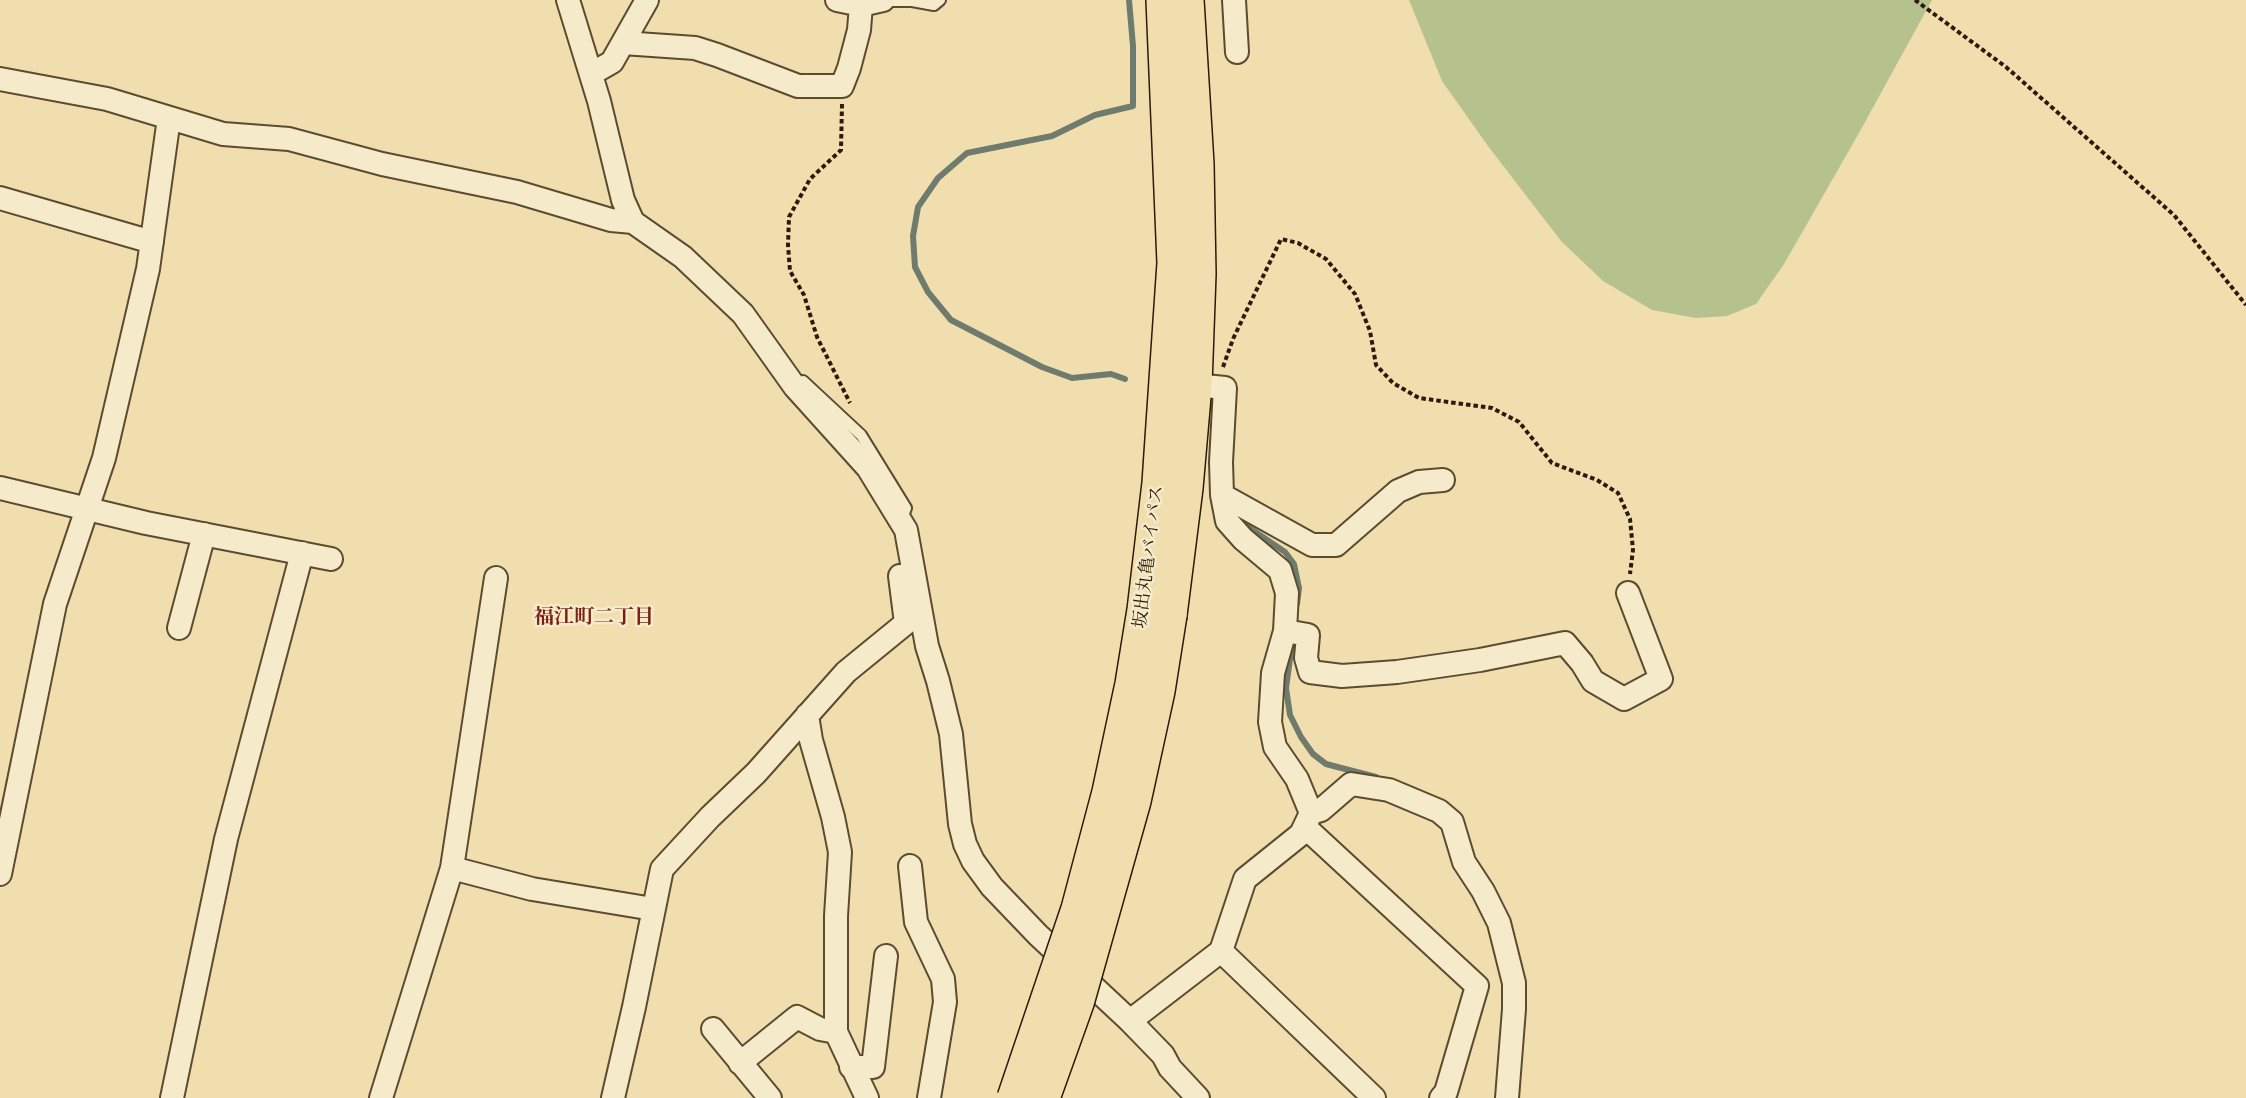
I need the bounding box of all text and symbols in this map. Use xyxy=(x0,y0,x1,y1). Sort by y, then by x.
street label: 坂出丸亀バイパス xyxy=(1131,484,1169,630)
district label: 福江町二丁目 xyxy=(534,607,654,631)

